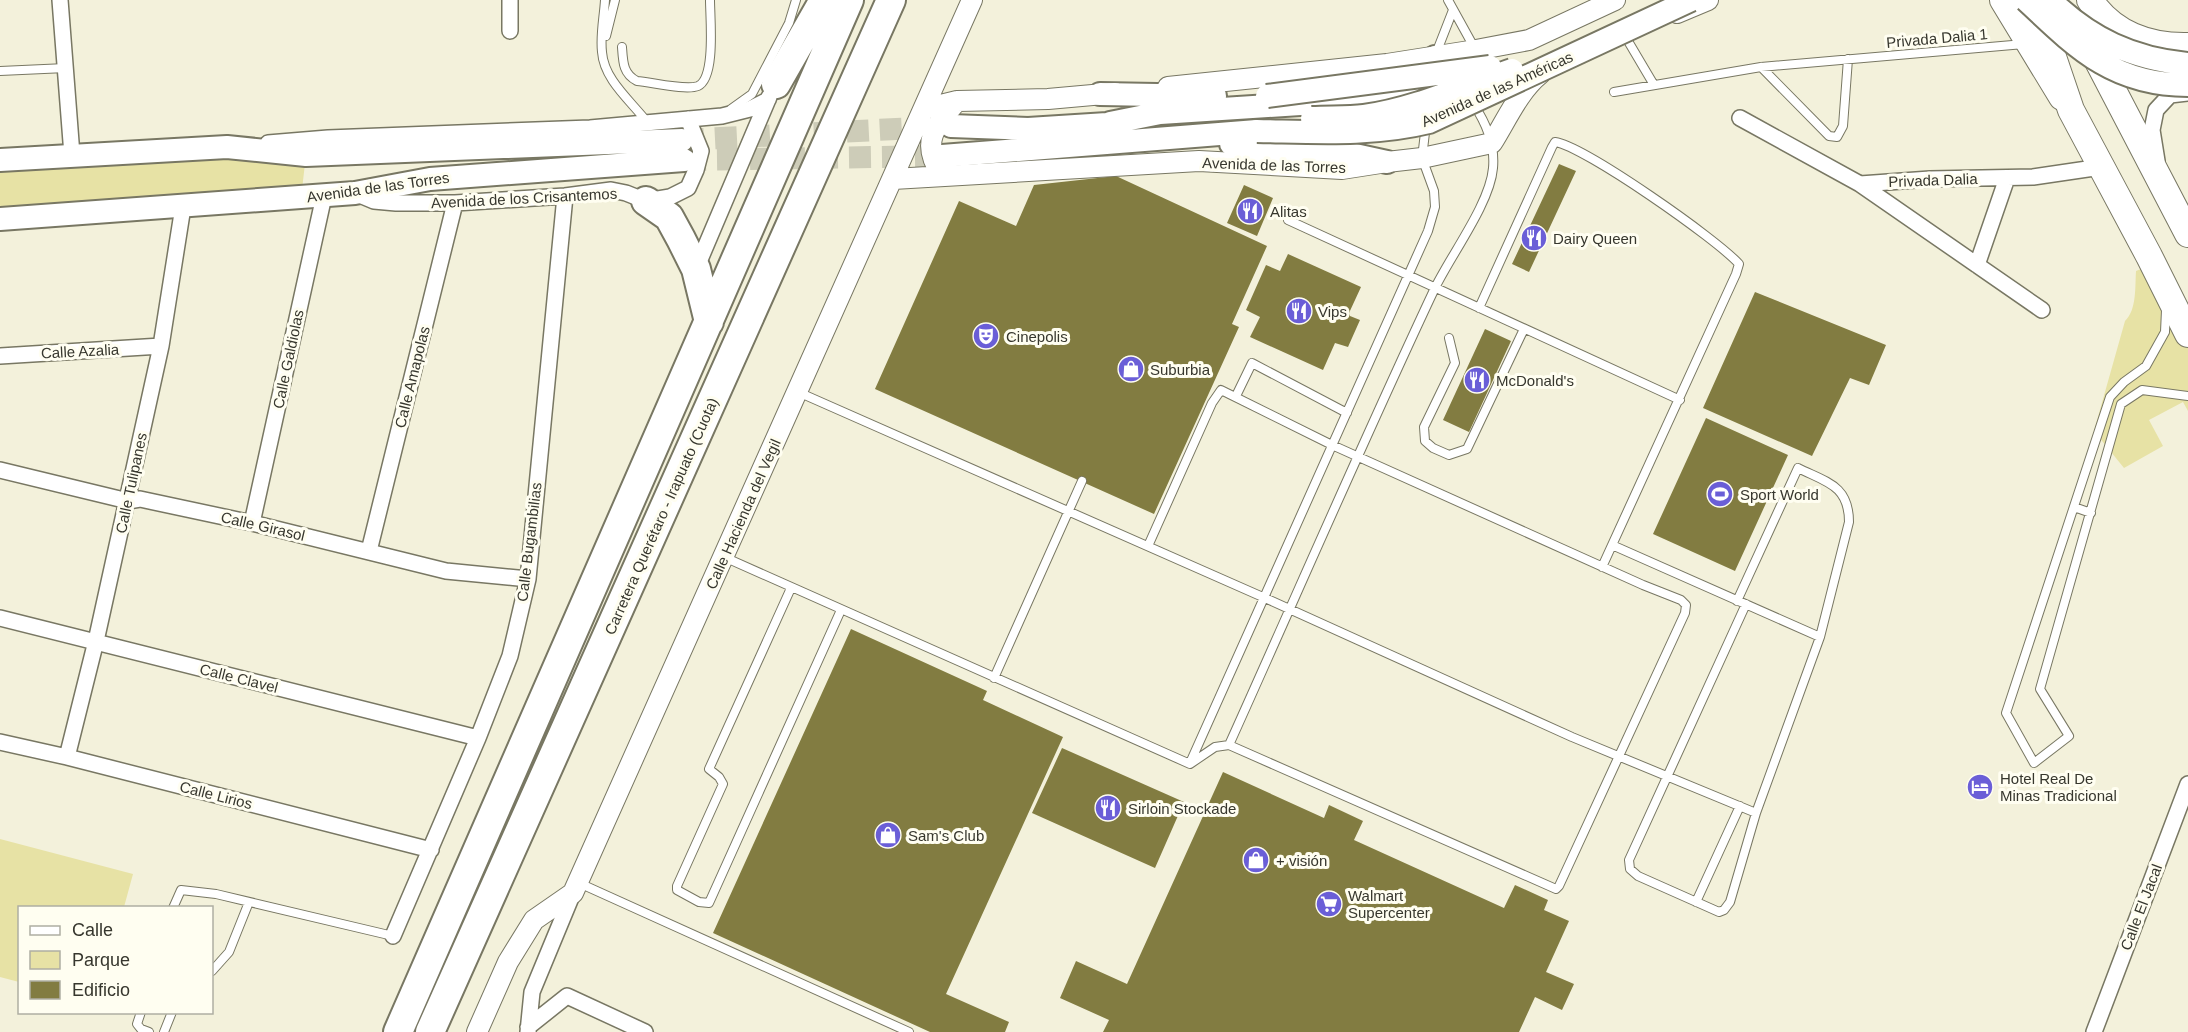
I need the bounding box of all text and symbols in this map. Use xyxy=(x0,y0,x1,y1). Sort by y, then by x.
street label: Privada Dalia 1 xyxy=(1886,25,1988,51)
street label: Avenida de las Américas xyxy=(1419,48,1575,130)
street label: Avenida de las Torres xyxy=(1202,154,1346,176)
street label: Avenida de las Torres xyxy=(306,169,450,205)
street label: Privada Dalia xyxy=(1888,170,1979,190)
street label: Avenida de los Crisantemos xyxy=(430,185,618,211)
restaurant icon: Alitas xyxy=(1235,196,1265,226)
place label: Alitas xyxy=(1270,203,1307,220)
restaurant icon: Dairy Queen xyxy=(1519,223,1549,253)
place label: Dairy Queen xyxy=(1553,230,1637,247)
restaurant icon: Vips xyxy=(1284,296,1314,326)
place label: Vips xyxy=(1318,303,1347,320)
street label: Calle Galdiolas xyxy=(269,308,307,410)
theatre icon: Cinepolis xyxy=(971,321,1001,351)
street label: Calle Amapolas xyxy=(391,324,433,430)
place label: Cinepolis xyxy=(1006,328,1068,345)
street label: Calle Azalia xyxy=(40,340,120,362)
shop icon: Suburbia xyxy=(1116,354,1146,384)
place label: Suburbia xyxy=(1150,361,1211,378)
restaurant icon: McDonald's xyxy=(1462,365,1492,395)
place label: McDonald's xyxy=(1496,372,1574,389)
street label: Carretera Querétaro - Irapuato (Cuota) xyxy=(601,395,721,637)
street label: Calle Tulipanes xyxy=(112,431,150,535)
street label: Calle Hacienda del Vegil xyxy=(702,436,784,592)
sports icon: Sport World xyxy=(1705,479,1735,509)
street label: Calle Bugambilias xyxy=(513,481,545,603)
place label: Sport World xyxy=(1740,486,1819,503)
street label: Calle Girasol xyxy=(219,508,307,544)
street label: Calle Clavel xyxy=(198,660,280,696)
place label: Hotel Real De Minas Tradicional xyxy=(2000,770,2117,804)
hotel icon: Hotel Real De Minas Tradicional xyxy=(1965,772,1995,802)
street label: Calle Lirios xyxy=(178,778,254,812)
restaurant icon: Sirloin Stockade xyxy=(1093,793,1123,823)
place label: Sirloin Stockade xyxy=(1128,800,1236,817)
shop icon: Sam's Club xyxy=(873,820,903,850)
place label: Sam's Club xyxy=(908,827,984,844)
shop icon: + visión xyxy=(1241,845,1271,875)
place label: + visión xyxy=(1276,852,1327,869)
street label: Calle El Jacal xyxy=(2117,862,2165,952)
place label: Walmart Supercenter xyxy=(1348,887,1430,921)
supermarket icon: Walmart Supercenter xyxy=(1314,889,1344,919)
legend xyxy=(18,906,213,1014)
text: Calle xyxy=(72,920,113,940)
text: Parque xyxy=(72,950,130,970)
text: Edificio xyxy=(72,980,130,1000)

